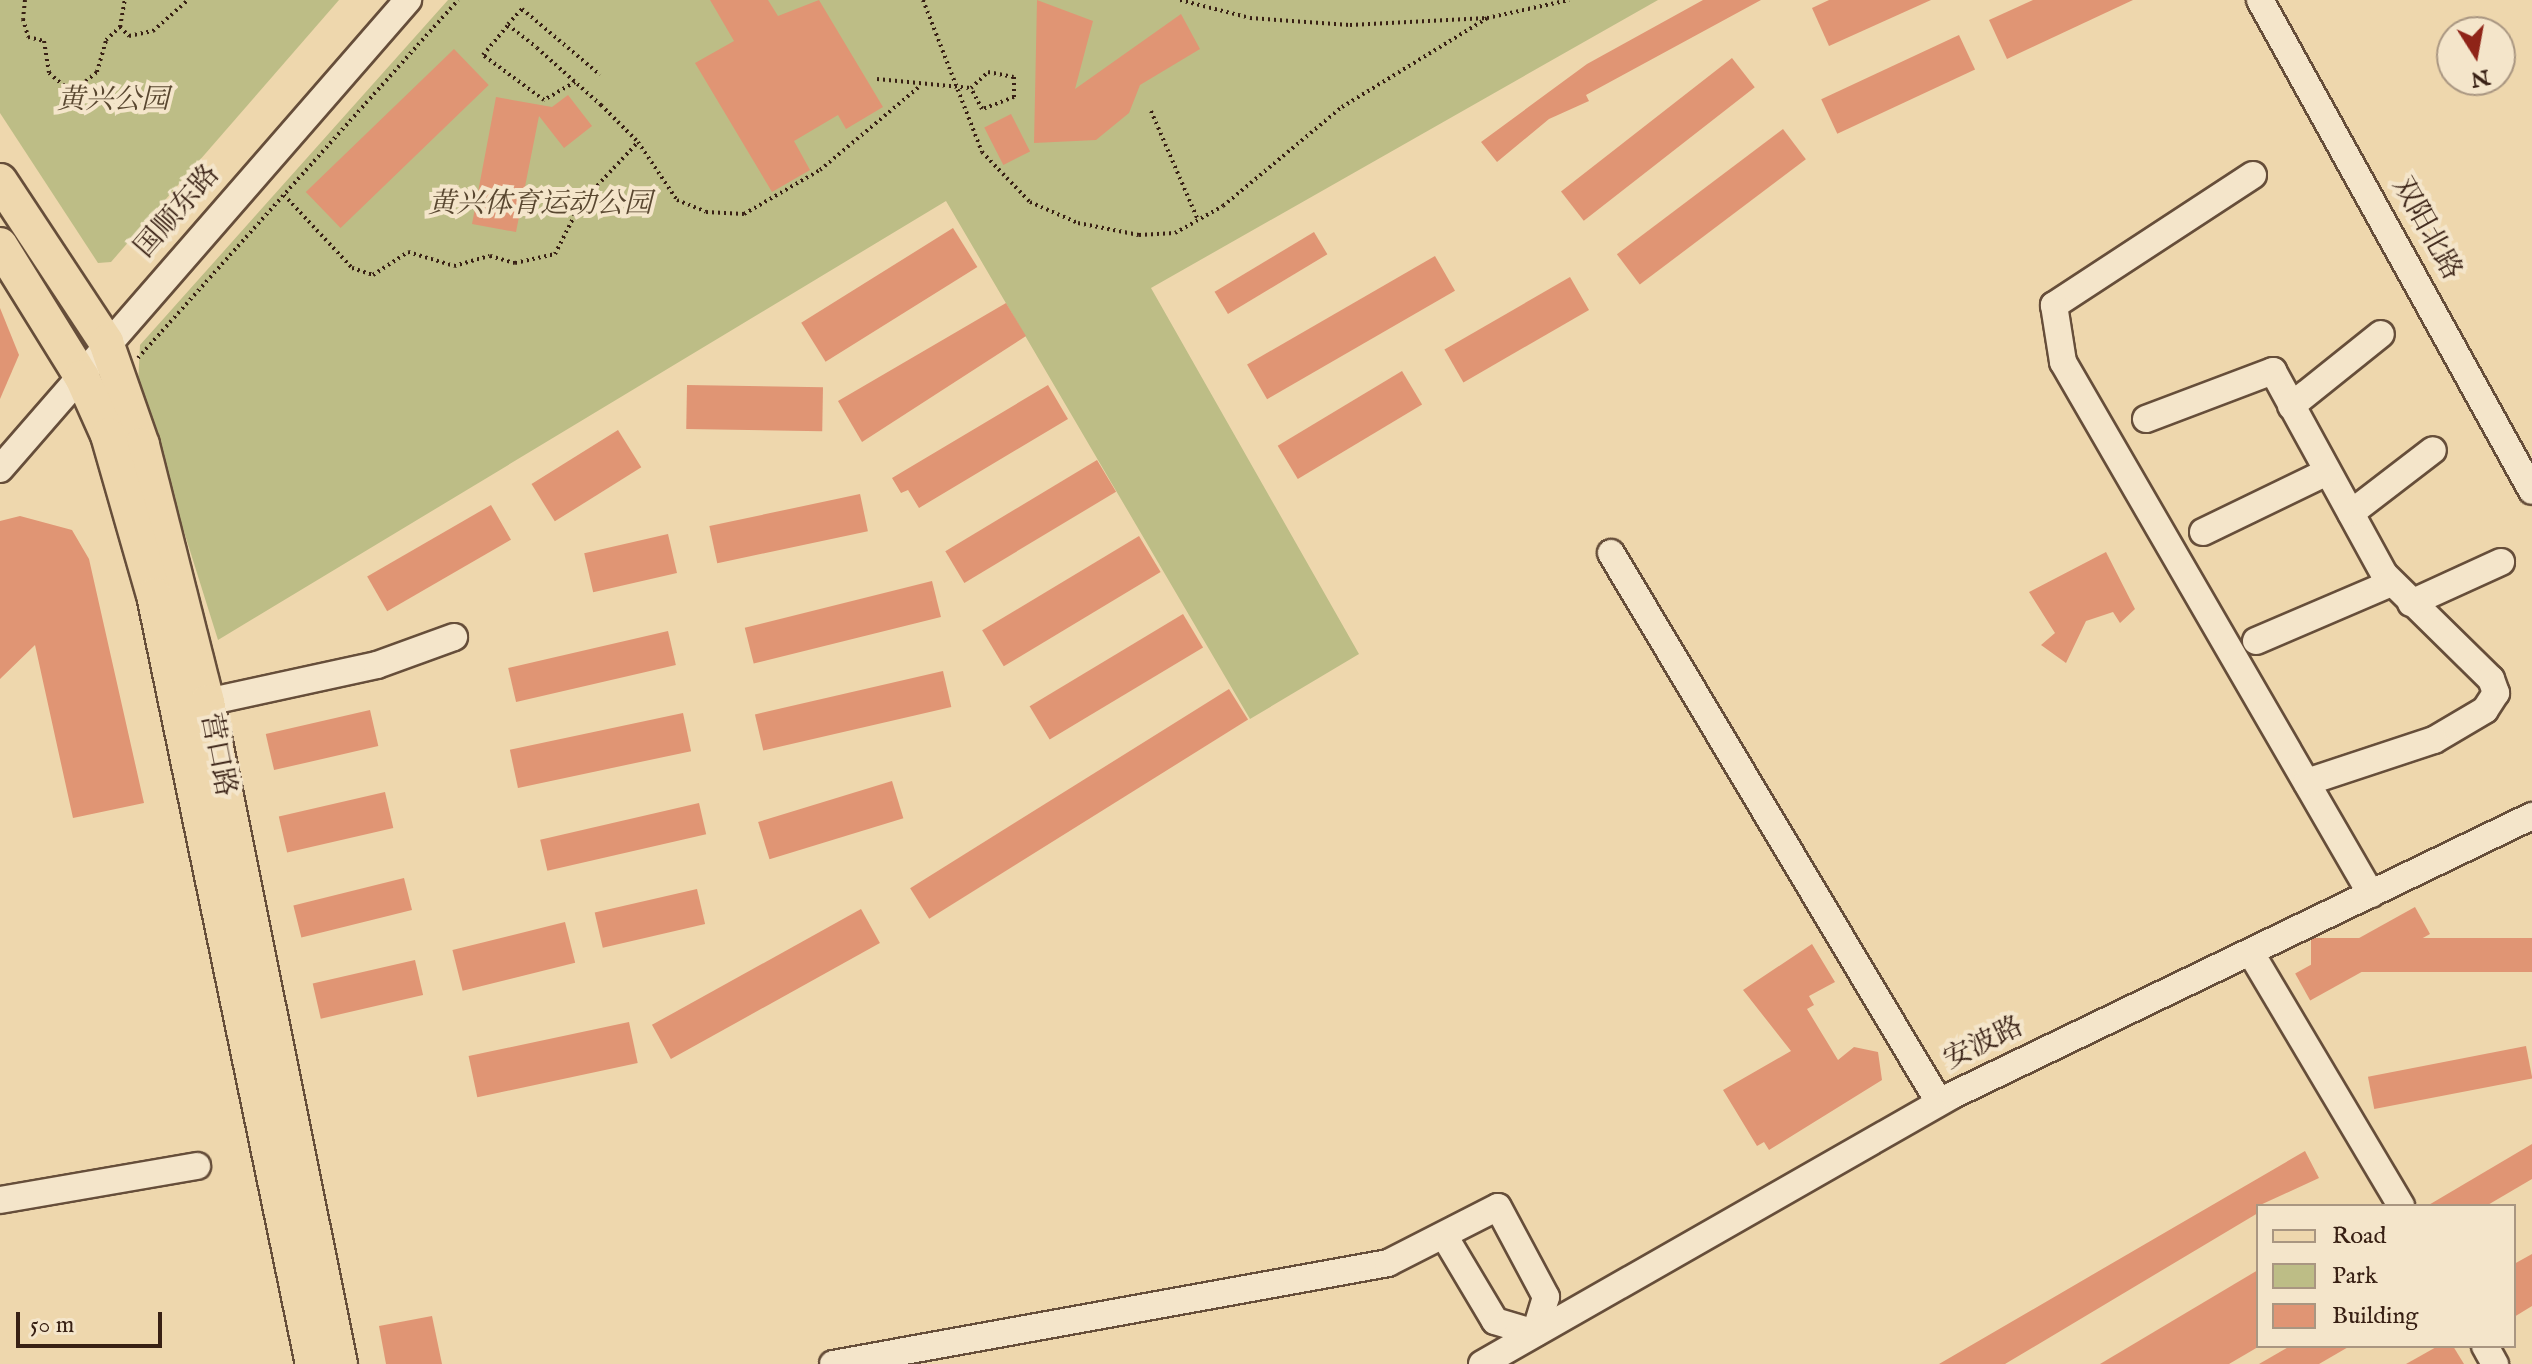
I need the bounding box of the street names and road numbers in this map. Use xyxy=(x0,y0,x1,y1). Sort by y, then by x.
street label: 国顺东路 xyxy=(129,159,227,265)
street label: 双阳北路 xyxy=(2384,172,2468,286)
street label: 营口路 xyxy=(192,711,242,799)
street label: 安波路 xyxy=(1939,1010,2029,1078)

